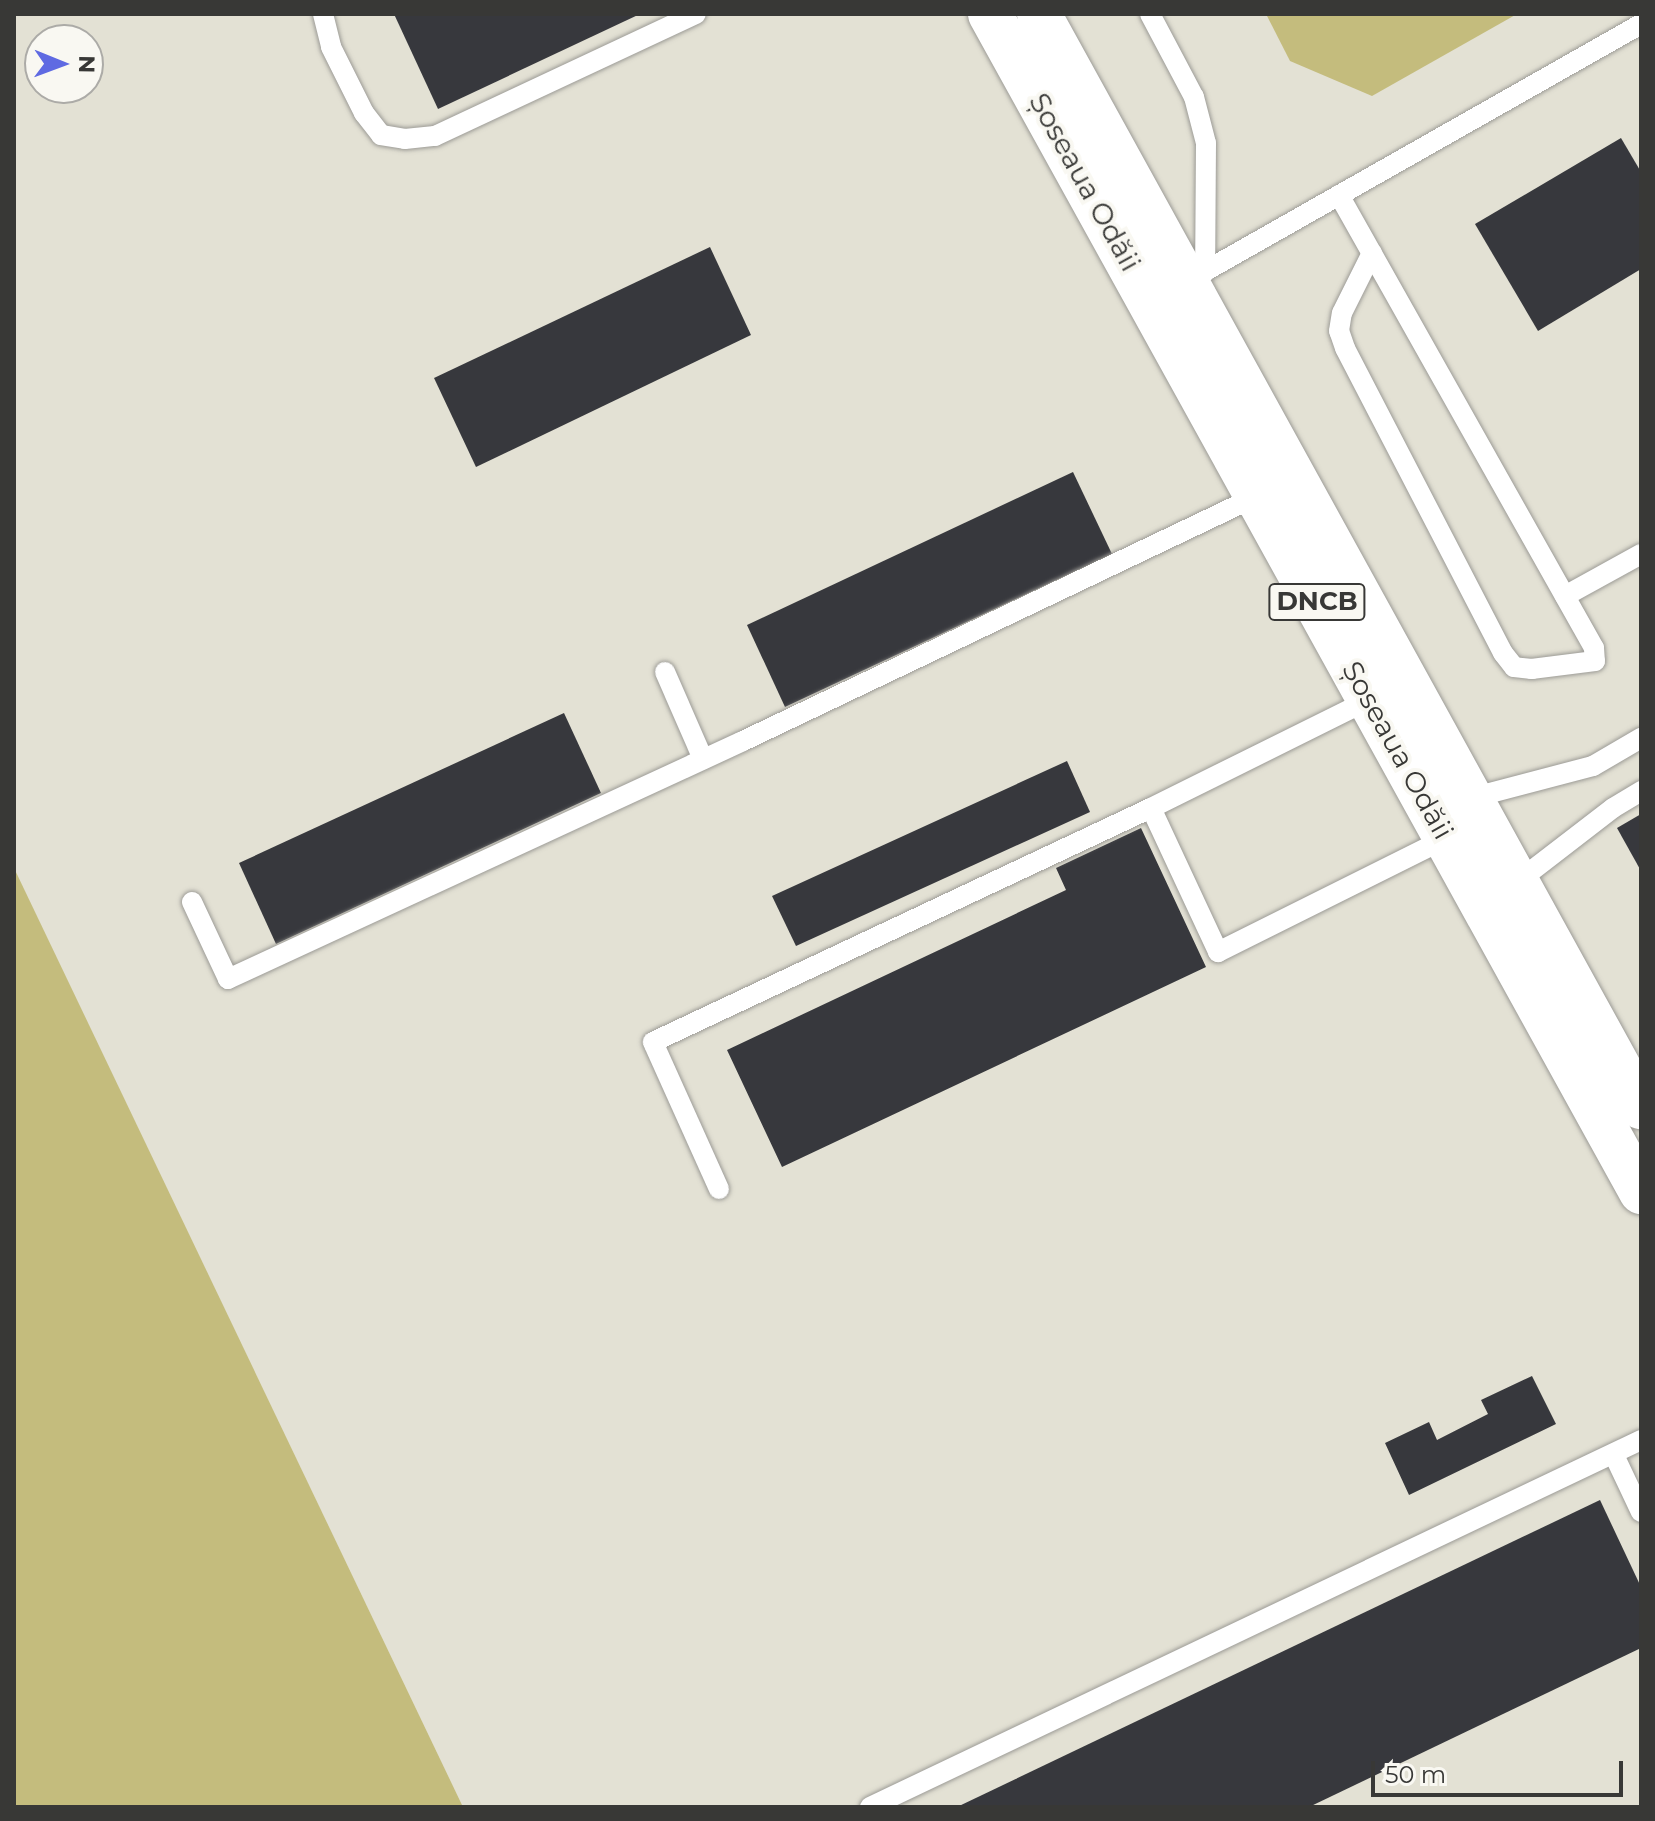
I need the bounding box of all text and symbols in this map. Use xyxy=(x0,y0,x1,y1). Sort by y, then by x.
north arrow xyxy=(24,24,104,104)
text: N xyxy=(73,55,100,74)
street label: Șoseaua Odăii xyxy=(1022,87,1148,277)
road number: DNCB xyxy=(1267,580,1367,624)
street label: Șoseaua Odăii xyxy=(1335,655,1461,845)
scale bar xyxy=(1375,1745,1627,1795)
text: 50 m xyxy=(1385,1760,1446,1789)

